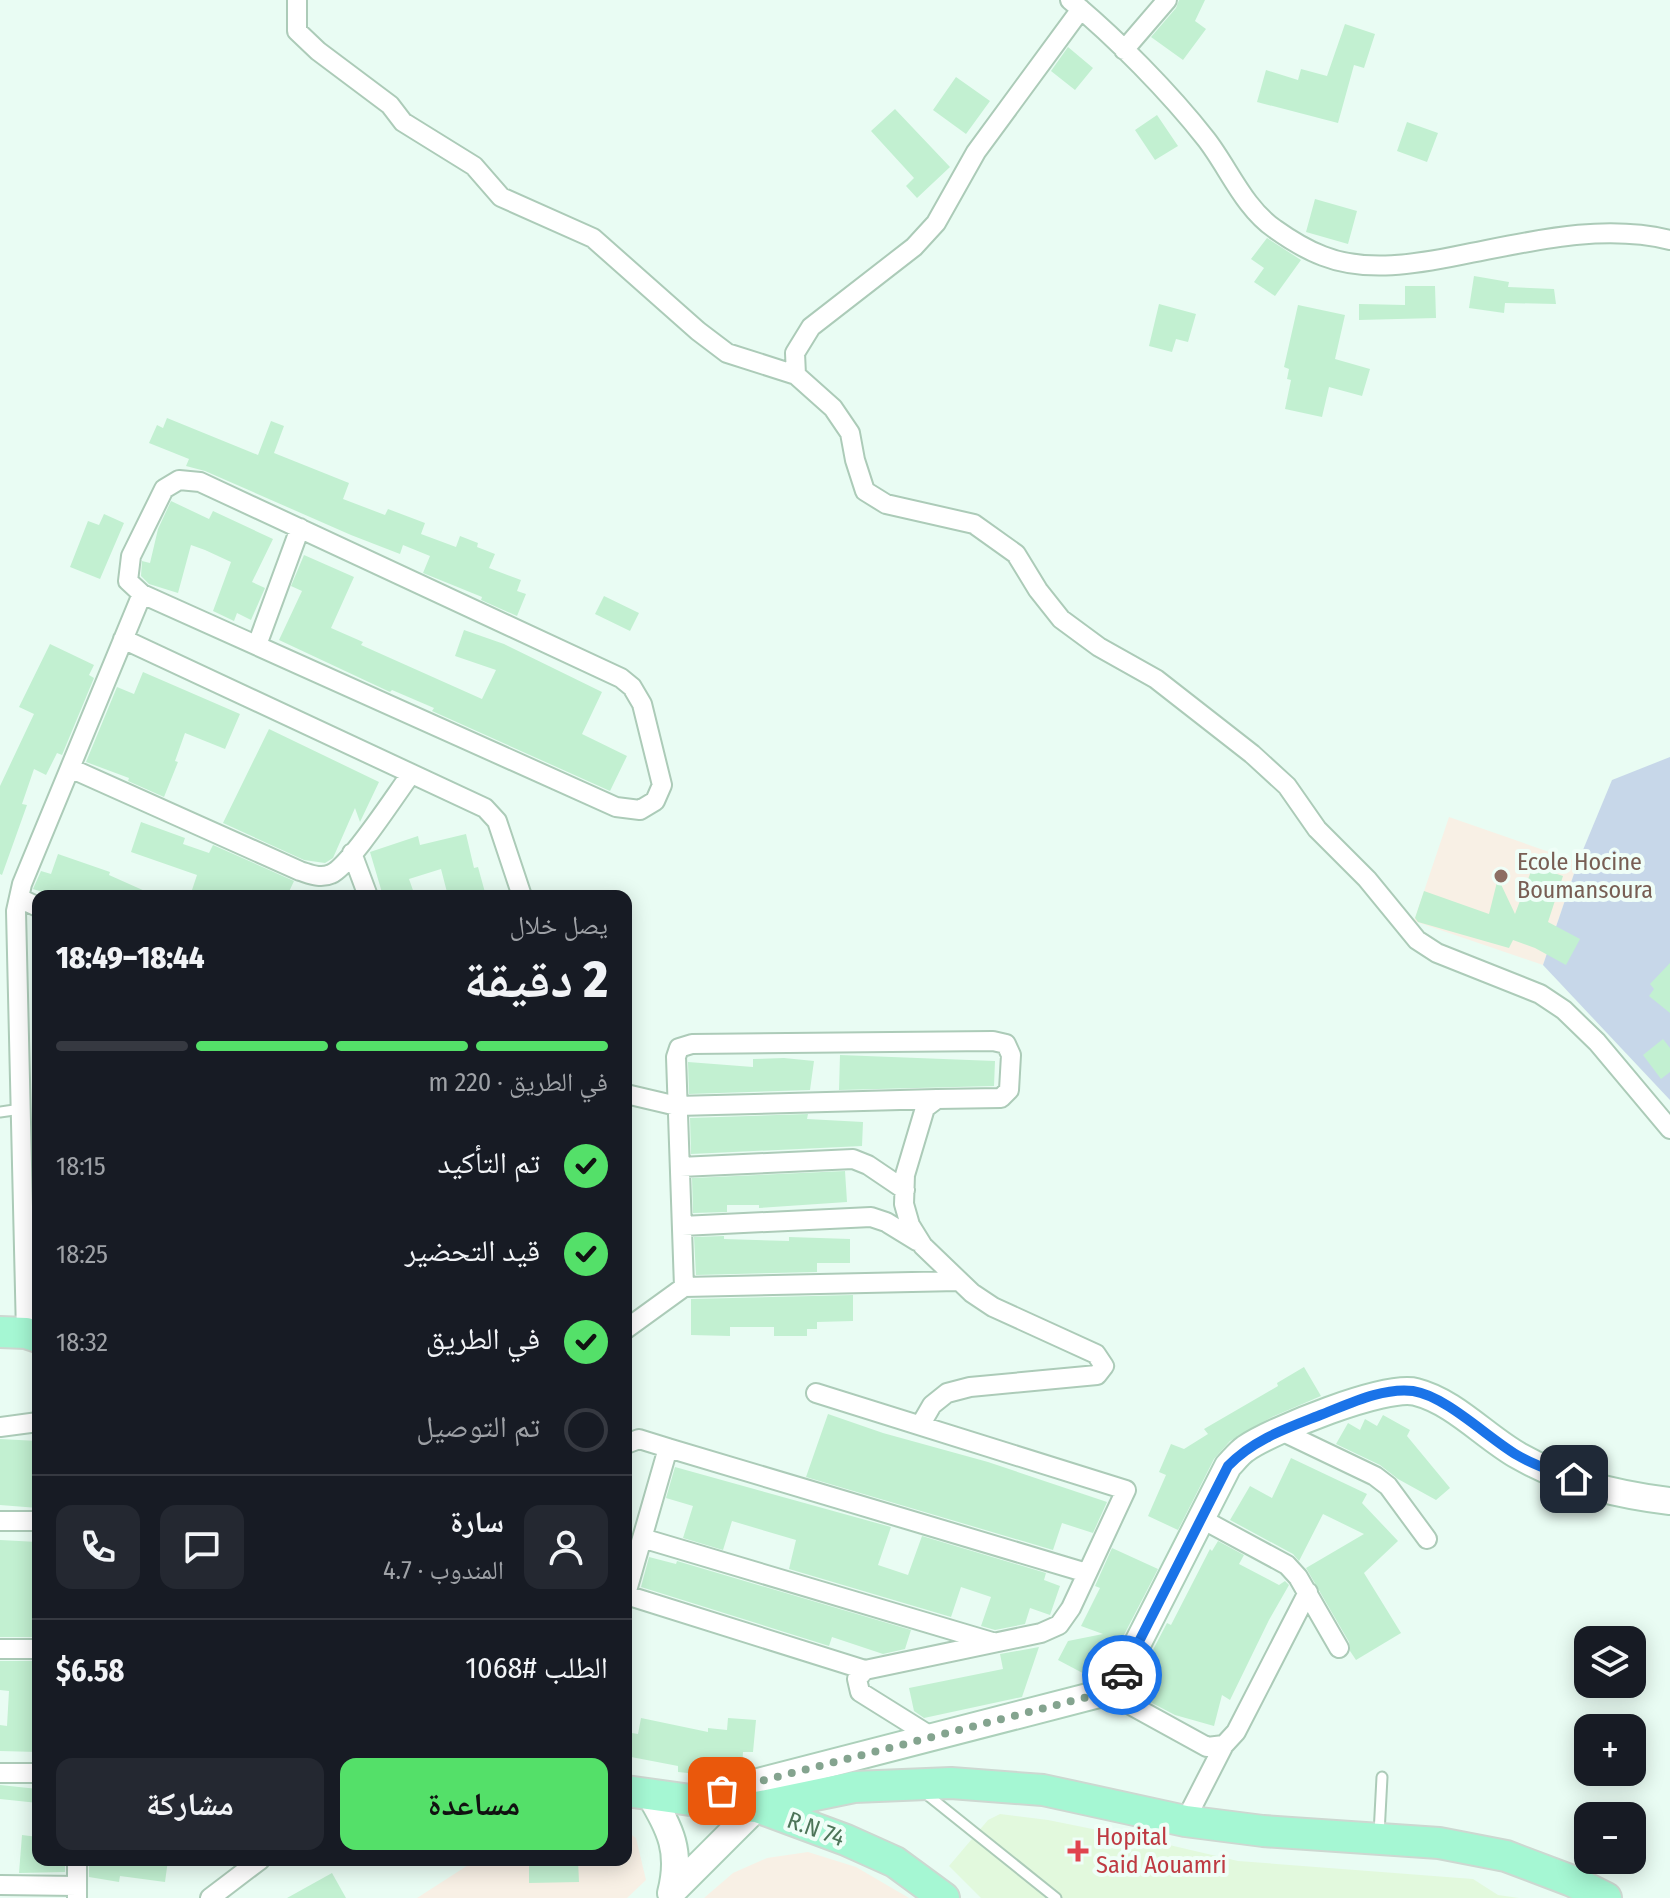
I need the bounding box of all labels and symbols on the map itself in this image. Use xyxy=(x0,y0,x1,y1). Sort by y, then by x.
place label: Ecole Hocine Boumansoura xyxy=(1517,848,1653,904)
marker: Ecole Hocine Boumansoura xyxy=(1492,867,1510,885)
pin xyxy=(1540,1445,1608,1513)
courier xyxy=(1082,1635,1162,1715)
pin xyxy=(688,1757,756,1825)
street label: R.N 74 xyxy=(784,1806,848,1852)
place label: Hopital Said Aouamri xyxy=(1096,1823,1227,1879)
marker: Hopital Said Aouamri xyxy=(1067,1840,1089,1862)

